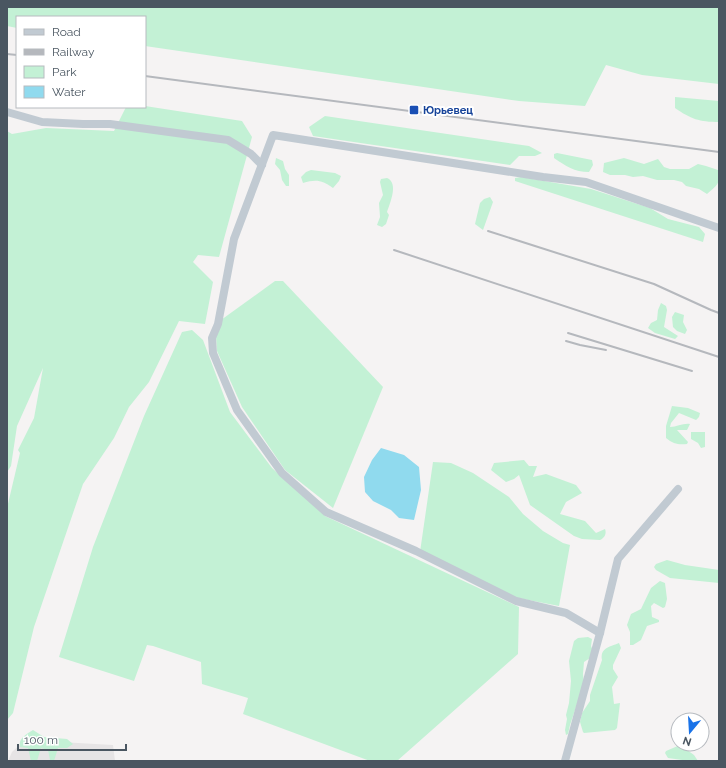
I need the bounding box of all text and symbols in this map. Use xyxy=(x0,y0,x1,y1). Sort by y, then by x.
legend xyxy=(16,16,146,108)
text: Road xyxy=(52,25,81,39)
text: Railway xyxy=(52,45,95,59)
text: Park xyxy=(52,65,77,79)
text: Water xyxy=(52,85,86,99)
marker: Юрьевец xyxy=(408,104,420,116)
place label: Юрьевец xyxy=(423,104,473,117)
north arrow xyxy=(670,712,710,752)
scale bar xyxy=(18,726,126,752)
text: 100 m xyxy=(24,733,58,747)
text: N xyxy=(681,734,693,749)

